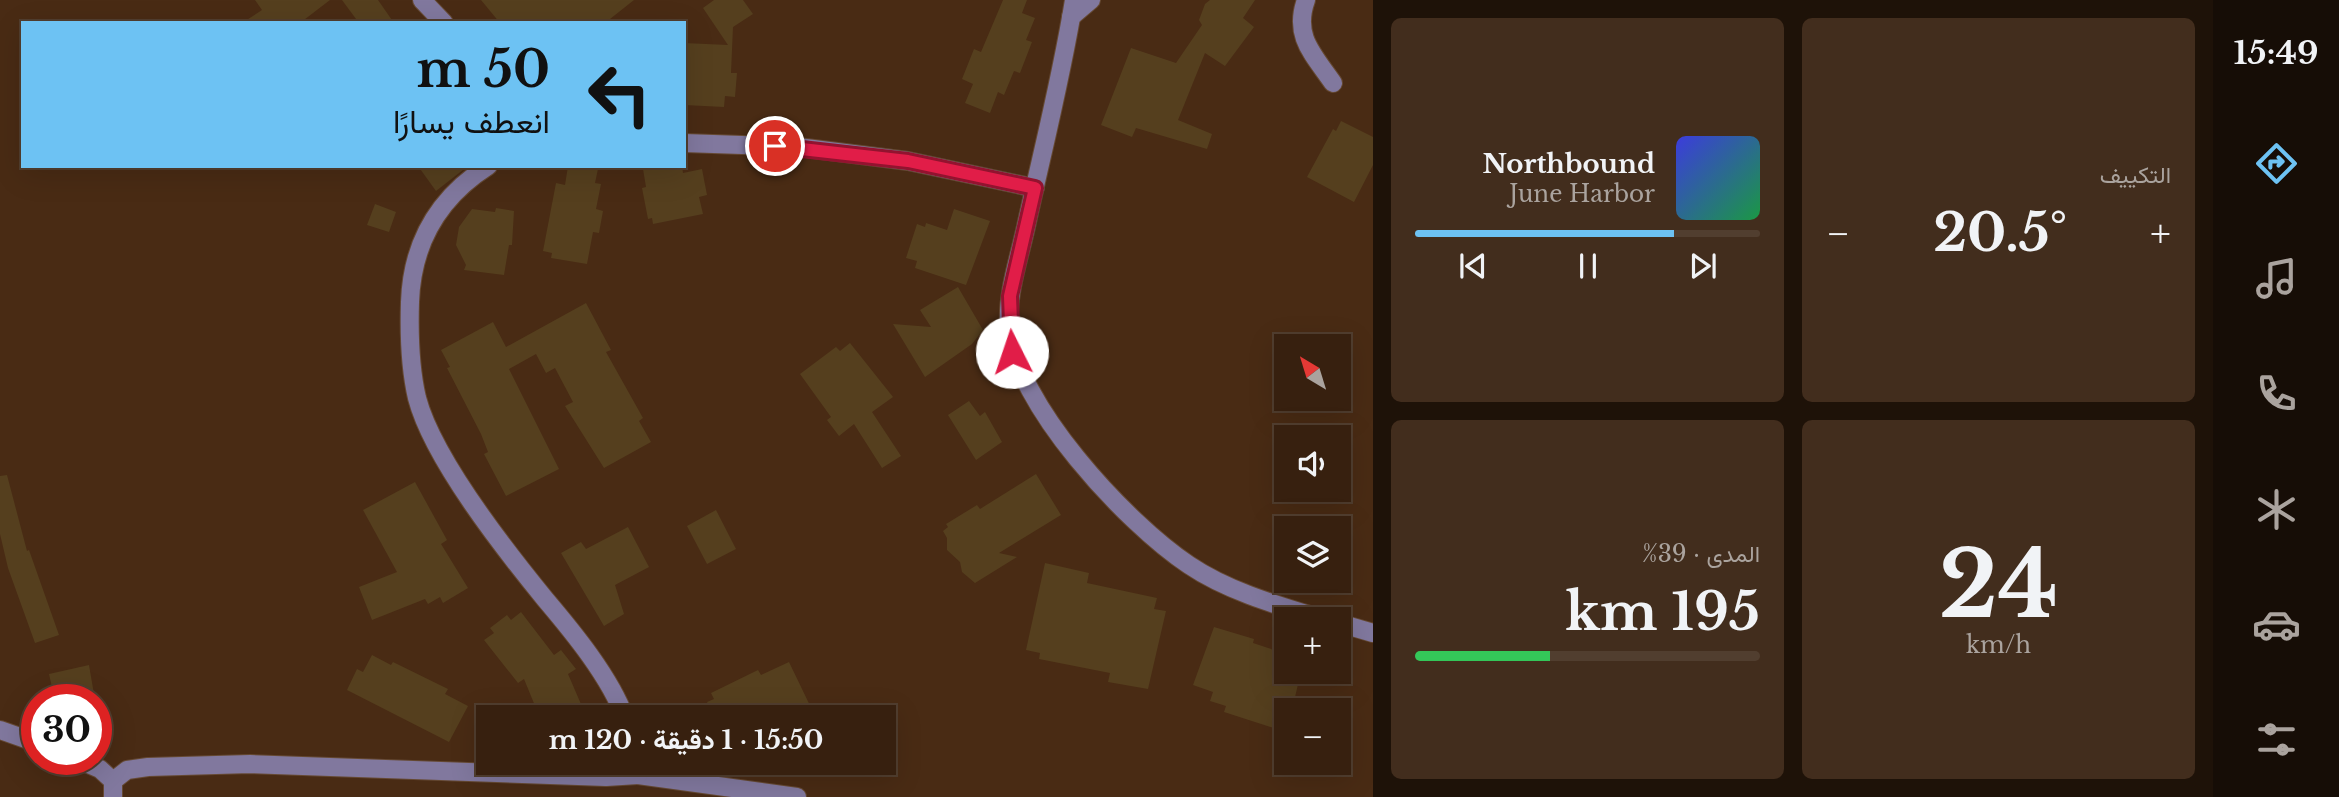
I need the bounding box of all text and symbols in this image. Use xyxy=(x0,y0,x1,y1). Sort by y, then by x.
text: 15:49 xyxy=(2234,33,2318,73)
text: 50 m xyxy=(417,39,550,100)
icon: left xyxy=(574,49,665,140)
text: انعطف يسارًا xyxy=(393,102,550,142)
pin xyxy=(745,116,805,176)
icon: arrive xyxy=(756,127,794,165)
icon: directions xyxy=(2252,139,2301,188)
text: Northbound xyxy=(1483,148,1655,180)
text: التكييف xyxy=(2100,161,2171,189)
text: June Harbor xyxy=(1509,180,1655,208)
text: 20.5° xyxy=(1933,201,2067,265)
text: − xyxy=(1826,210,1850,257)
text: + xyxy=(2150,210,2171,257)
icon: previous xyxy=(1454,247,1492,285)
icon: pause xyxy=(1569,247,1607,285)
icon: next xyxy=(1684,247,1722,285)
icon: music xyxy=(2252,254,2301,303)
position arrow xyxy=(975,315,1049,389)
north arrow xyxy=(1274,334,1351,411)
map controls xyxy=(1274,334,1351,775)
icon: phone xyxy=(2252,369,2301,418)
button: sound xyxy=(1274,425,1351,502)
icon: climate xyxy=(2252,485,2301,534)
button: layers xyxy=(1274,516,1351,593)
text: 24 xyxy=(1939,529,2058,642)
text: المدى · 39% xyxy=(1642,540,1760,568)
text: 195 km xyxy=(1565,580,1760,644)
icon: car xyxy=(2252,600,2301,649)
button: + xyxy=(1274,607,1351,684)
text: km/h xyxy=(1966,631,2031,659)
speed limit sign: 30 xyxy=(21,684,112,775)
button: − xyxy=(1274,698,1351,775)
icon: filters xyxy=(2252,715,2301,764)
text: 15:50 · 1 دقيقة · 120 m xyxy=(549,724,823,756)

